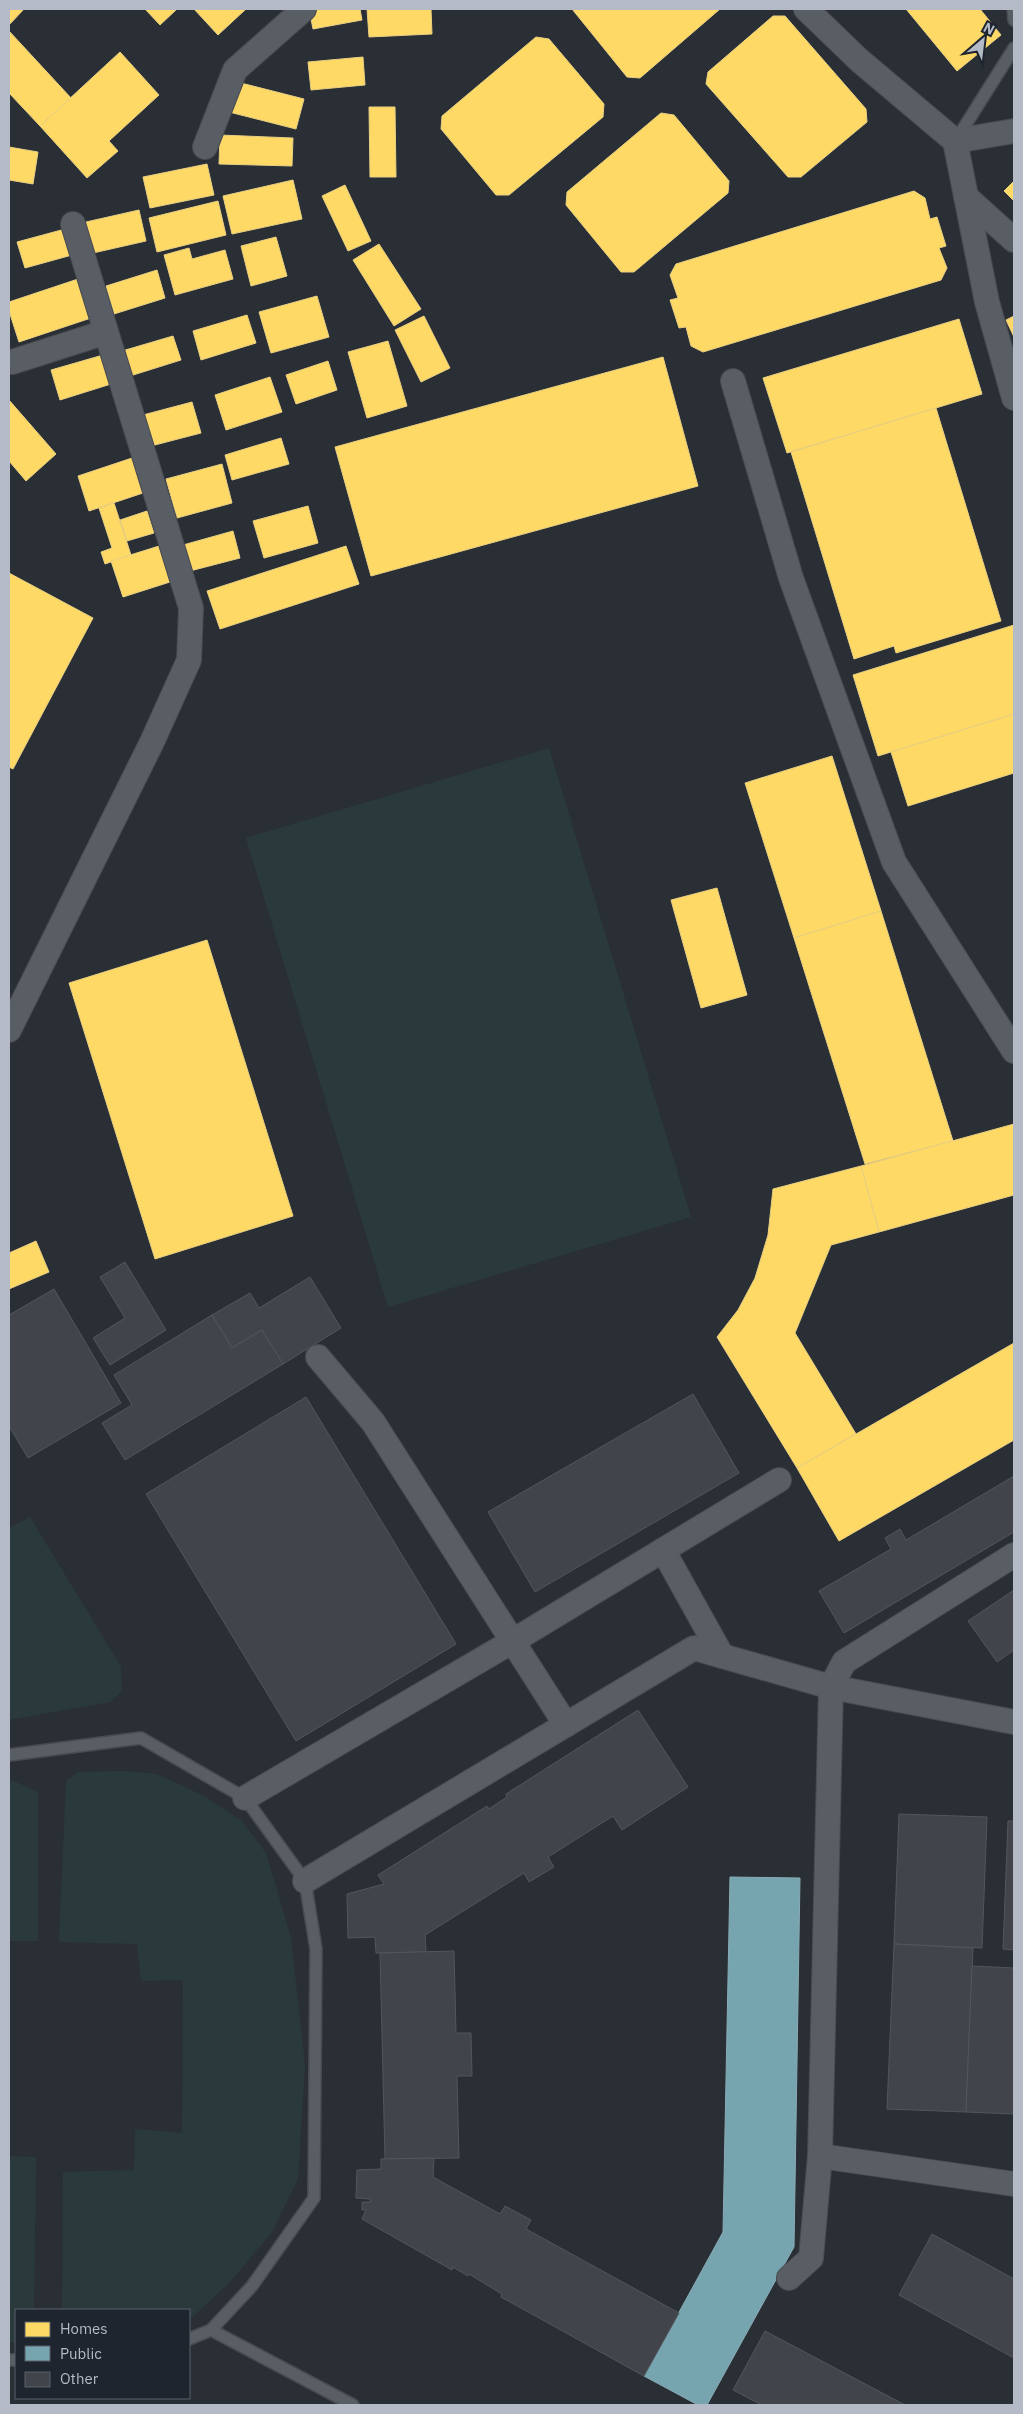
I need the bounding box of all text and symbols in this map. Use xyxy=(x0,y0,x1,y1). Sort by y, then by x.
north arrow xyxy=(958,15,1008,65)
text: N xyxy=(980,18,998,39)
legend xyxy=(15,2309,190,2399)
text: Homes xyxy=(60,2319,108,2338)
text: Public xyxy=(60,2344,102,2363)
text: Other xyxy=(60,2369,99,2388)

